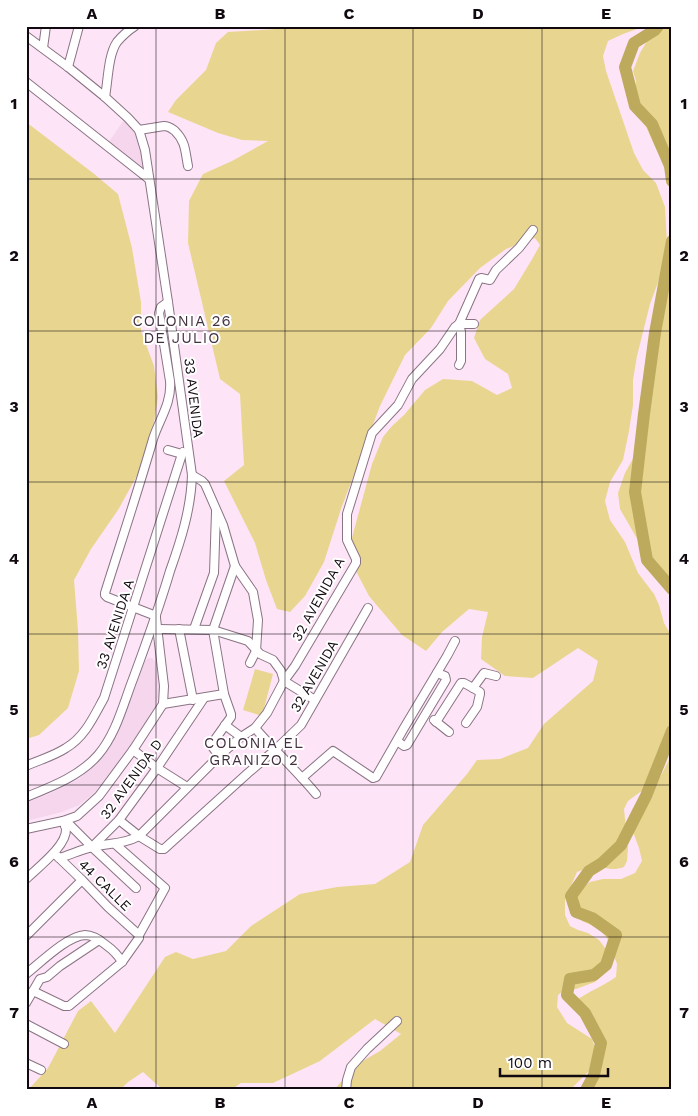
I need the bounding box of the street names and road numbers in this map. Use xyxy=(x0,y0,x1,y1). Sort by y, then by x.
street label: 33 AVENIDA xyxy=(181,357,207,439)
street label: 32 AVENIDA A xyxy=(288,554,348,644)
street label: 33 AVENIDA A xyxy=(93,577,137,671)
street label: 32 AVENIDA xyxy=(287,637,341,715)
street label: 32 AVENIDA D xyxy=(97,736,165,822)
street label: 44 CALLE xyxy=(76,856,134,914)

